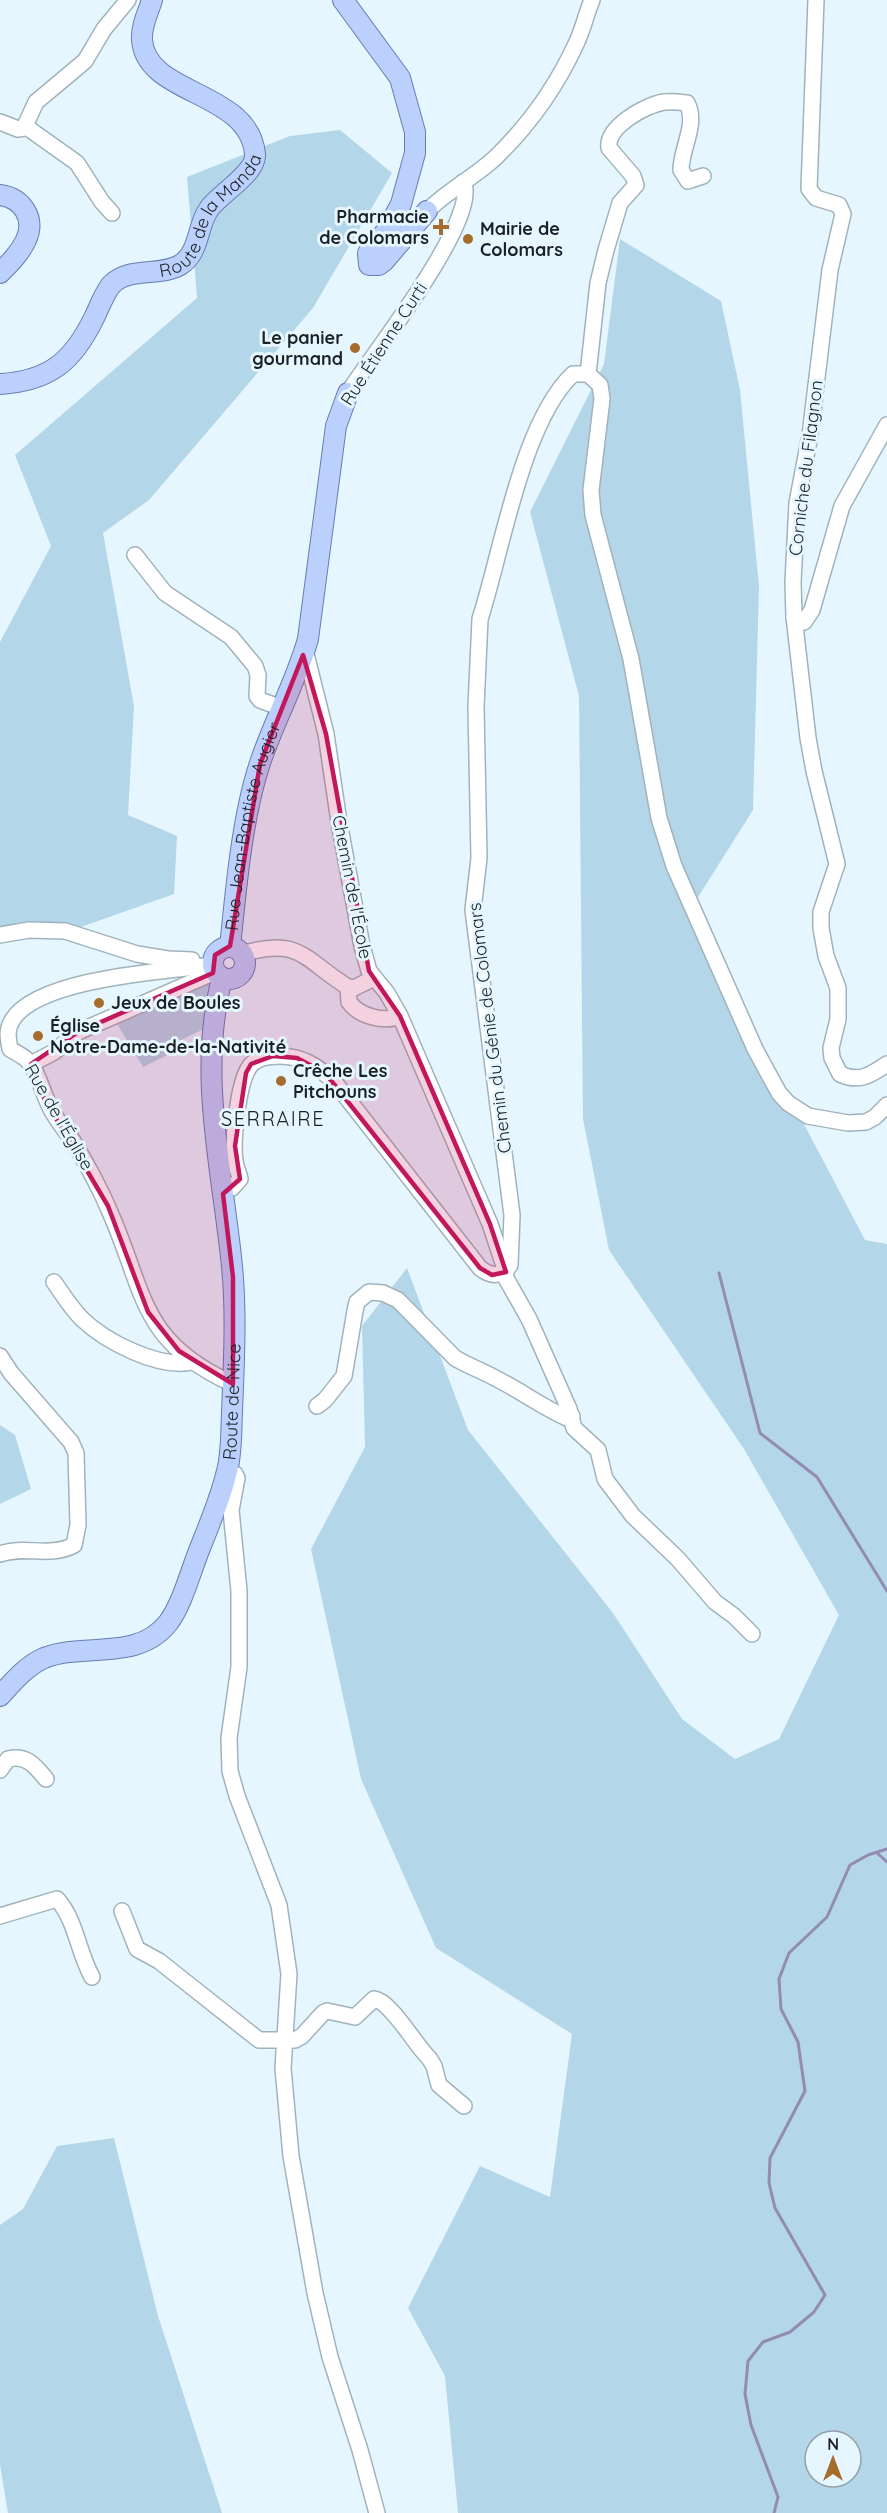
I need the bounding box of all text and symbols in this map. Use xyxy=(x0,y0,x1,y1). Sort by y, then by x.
street label: Route de la Manda xyxy=(157,152,266,282)
place label: Pharmacie de Colomars xyxy=(319,205,429,249)
place label: Mairie de Colomars xyxy=(480,217,563,261)
marker: Pharmacie de Colomars xyxy=(434,220,448,234)
marker: Mairie de Colomars xyxy=(461,232,475,246)
street label: Rue Étienne Curti xyxy=(335,278,432,410)
place label: Le panier gourmand xyxy=(252,326,343,370)
marker: Le panier gourmand xyxy=(348,341,362,355)
street label: Corniche du Filagnon xyxy=(783,379,828,557)
street label: Rue Jean-Baptiste Augier xyxy=(220,718,286,932)
street label: Chemin de l'École xyxy=(327,813,378,961)
street label: Chemin du Génie de Colomars xyxy=(463,901,516,1155)
place label: Jeux de Boules xyxy=(111,991,241,1014)
marker: Jeux de Boules xyxy=(92,996,106,1010)
place label: Église Notre-Dame-de-la-Nativité xyxy=(50,1014,286,1058)
marker: Église Notre-Dame-de-la-Nativité xyxy=(31,1029,45,1043)
place label: Crêche Les Pitchouns xyxy=(293,1059,388,1103)
street label: Rue de l'Église xyxy=(20,1060,99,1174)
marker: Crêche Les Pitchouns xyxy=(274,1074,288,1088)
district label: SERRAIRE xyxy=(221,1106,325,1131)
street label: Route de Nice xyxy=(217,1343,245,1461)
north arrow xyxy=(803,2429,863,2489)
text: N xyxy=(827,2434,839,2454)

